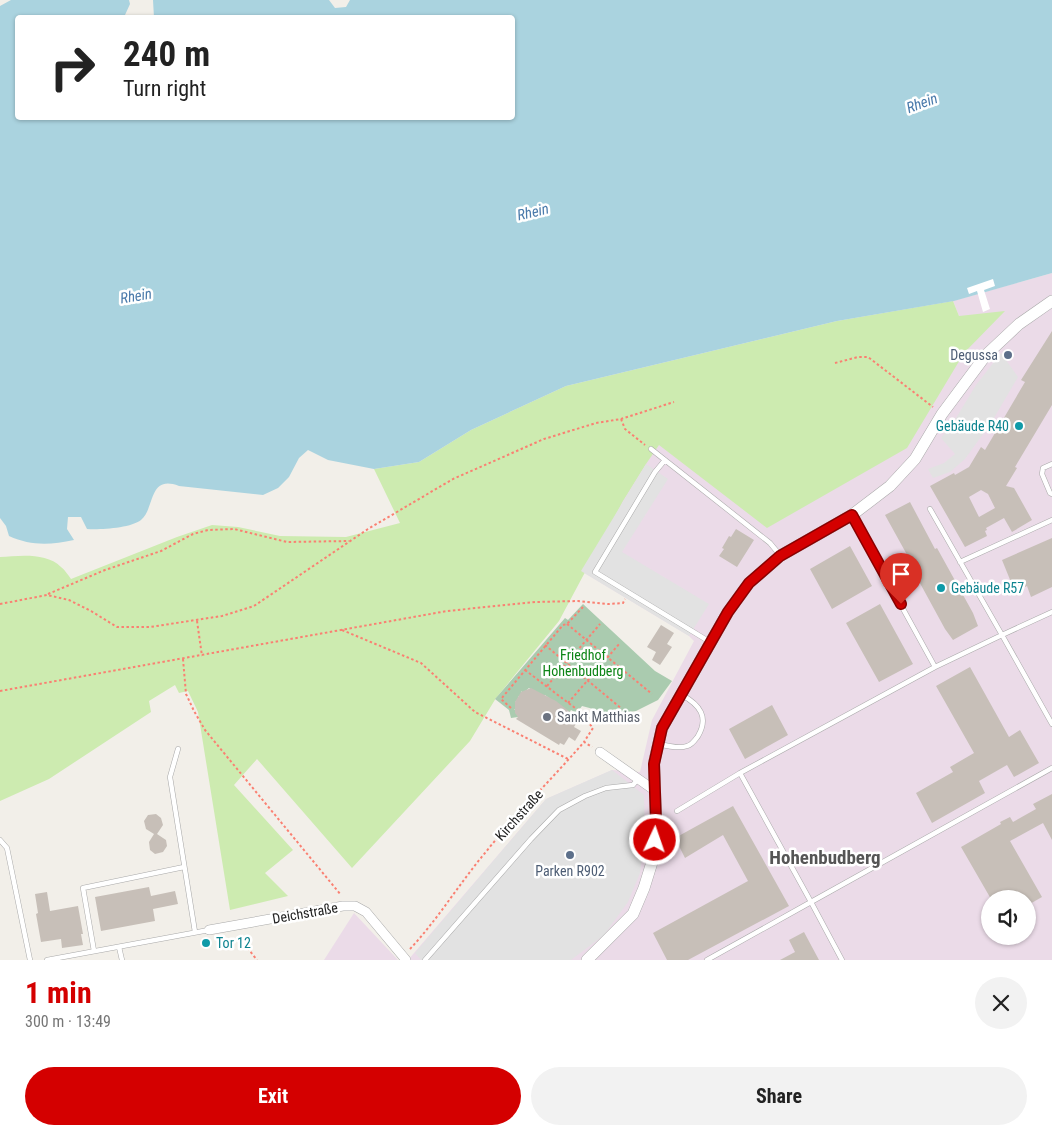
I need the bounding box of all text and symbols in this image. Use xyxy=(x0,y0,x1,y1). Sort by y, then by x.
text: 240 m xyxy=(123,34,210,75)
icon: right xyxy=(40,35,105,100)
text: Turn right xyxy=(123,76,206,101)
water label: Rhein xyxy=(904,89,940,117)
water label: Rhein xyxy=(515,200,551,224)
water label: Rhein xyxy=(119,285,153,307)
place label: Degussa xyxy=(950,347,998,363)
marker: Degussa xyxy=(1002,349,1014,361)
place label: Gebäude R40 xyxy=(936,418,1009,434)
marker: Gebäude R40 xyxy=(1013,420,1025,432)
pin xyxy=(880,553,922,604)
icon: arrive xyxy=(887,560,915,588)
place label: Gebäude R57 xyxy=(951,580,1024,596)
marker: Gebäude R57 xyxy=(935,582,947,594)
park label: Friedhof Hohenbudberg xyxy=(543,647,623,679)
place label: Sankt Matthias xyxy=(557,709,640,725)
marker: Sankt Matthias xyxy=(541,711,553,723)
street label: Kirchstraße xyxy=(492,786,546,844)
position arrow xyxy=(628,813,680,865)
district label: Hohenbudberg xyxy=(769,846,881,869)
marker: Parken R902 xyxy=(564,849,576,861)
place label: Parken R902 xyxy=(535,863,605,879)
map controls xyxy=(981,890,1036,945)
button: sound xyxy=(981,890,1036,945)
street label: Deichstraße xyxy=(271,899,339,927)
place label: Tor 12 xyxy=(216,935,251,951)
marker: Tor 12 xyxy=(200,937,212,949)
text: 1 min xyxy=(25,975,92,1010)
button: close xyxy=(975,977,1027,1029)
text: 300 m · 13:49 xyxy=(25,1012,111,1031)
button: Exit xyxy=(25,1067,521,1125)
button: Share xyxy=(531,1067,1027,1125)

